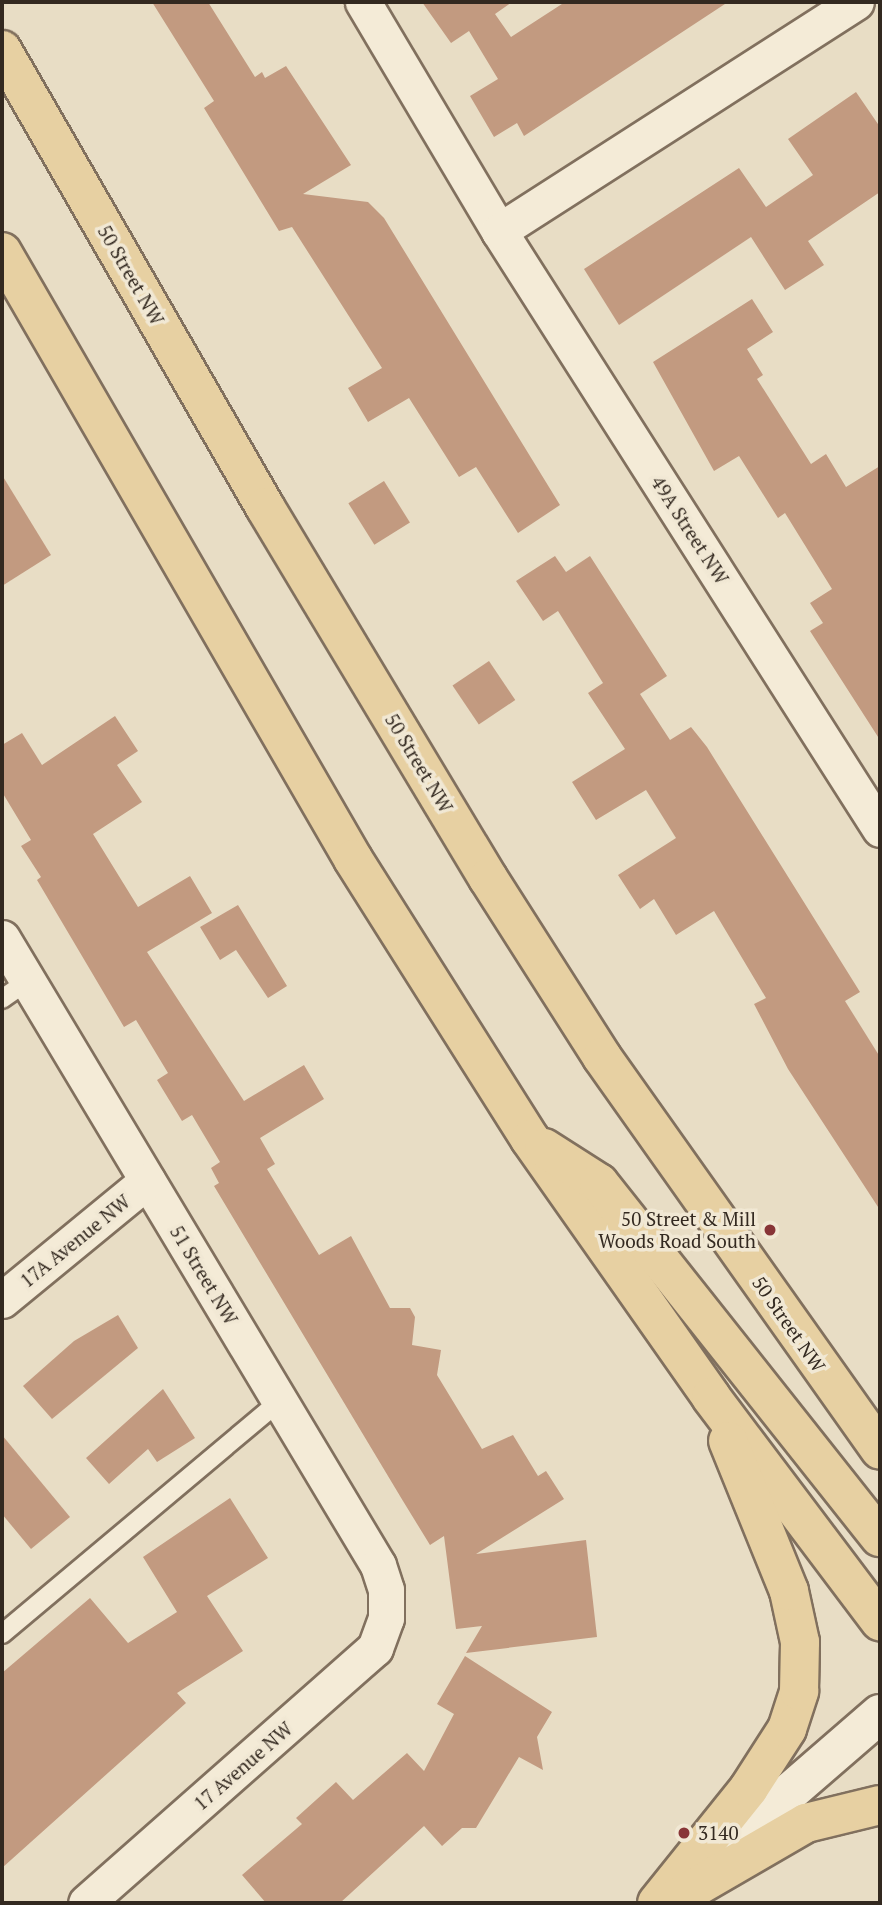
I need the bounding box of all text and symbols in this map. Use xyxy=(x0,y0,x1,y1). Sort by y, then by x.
street label: 50 Street NW xyxy=(93,221,169,329)
street label: 49A Street NW xyxy=(646,471,734,589)
street label: 50 Street NW xyxy=(380,709,458,817)
street label: 17A Avenue NW xyxy=(15,1190,135,1292)
place label: 50 Street & Mill Woods Road South xyxy=(598,1208,756,1252)
street label: 51 Street NW xyxy=(165,1221,243,1329)
marker: 50 Street & Mill Woods Road South xyxy=(762,1222,778,1238)
street label: 50 Street NW xyxy=(748,1272,830,1376)
street label: 17 Avenue NW xyxy=(189,1717,297,1815)
place label: 3140 xyxy=(698,1822,739,1844)
marker: 3140 xyxy=(676,1825,692,1841)

